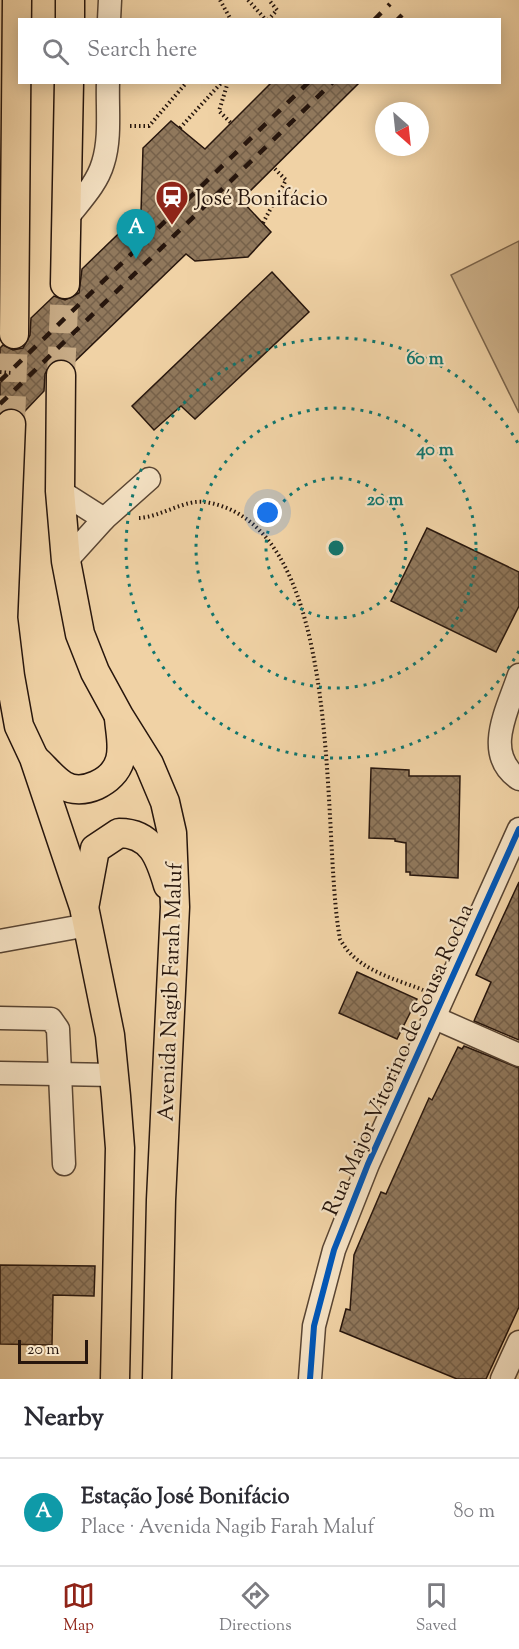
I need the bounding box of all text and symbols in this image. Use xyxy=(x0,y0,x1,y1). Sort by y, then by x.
search box xyxy=(18,18,501,84)
icon: search xyxy=(39,35,72,68)
text: Search here xyxy=(87,35,197,67)
north arrow xyxy=(375,102,429,156)
station icon: José Bonifácio xyxy=(154,179,190,226)
place label: José Bonifácio xyxy=(194,184,328,216)
pin: A xyxy=(116,210,156,259)
text: 60 m xyxy=(406,347,444,373)
text: 40 m xyxy=(415,438,454,464)
text: 20 m xyxy=(367,488,403,514)
your location xyxy=(253,498,282,527)
centre of rings xyxy=(326,538,346,558)
street label: Avenida Nagib Farah Maluf xyxy=(151,861,193,1122)
street label: Rua Major Vitorino de Sousa Rocha xyxy=(316,899,483,1221)
scale bar xyxy=(18,1337,88,1364)
text: 20 m xyxy=(27,1339,60,1362)
text: Nearby xyxy=(24,1400,104,1437)
text: Estação José Bonifácio xyxy=(81,1482,289,1514)
text: A xyxy=(35,1498,52,1527)
text: 80 m xyxy=(454,1498,495,1527)
text: Place · Avenida Nagib Farah Maluf xyxy=(81,1514,374,1543)
tab: Map xyxy=(62,1579,95,1638)
tab: Directions xyxy=(219,1579,292,1638)
tab: Saved xyxy=(416,1579,457,1638)

